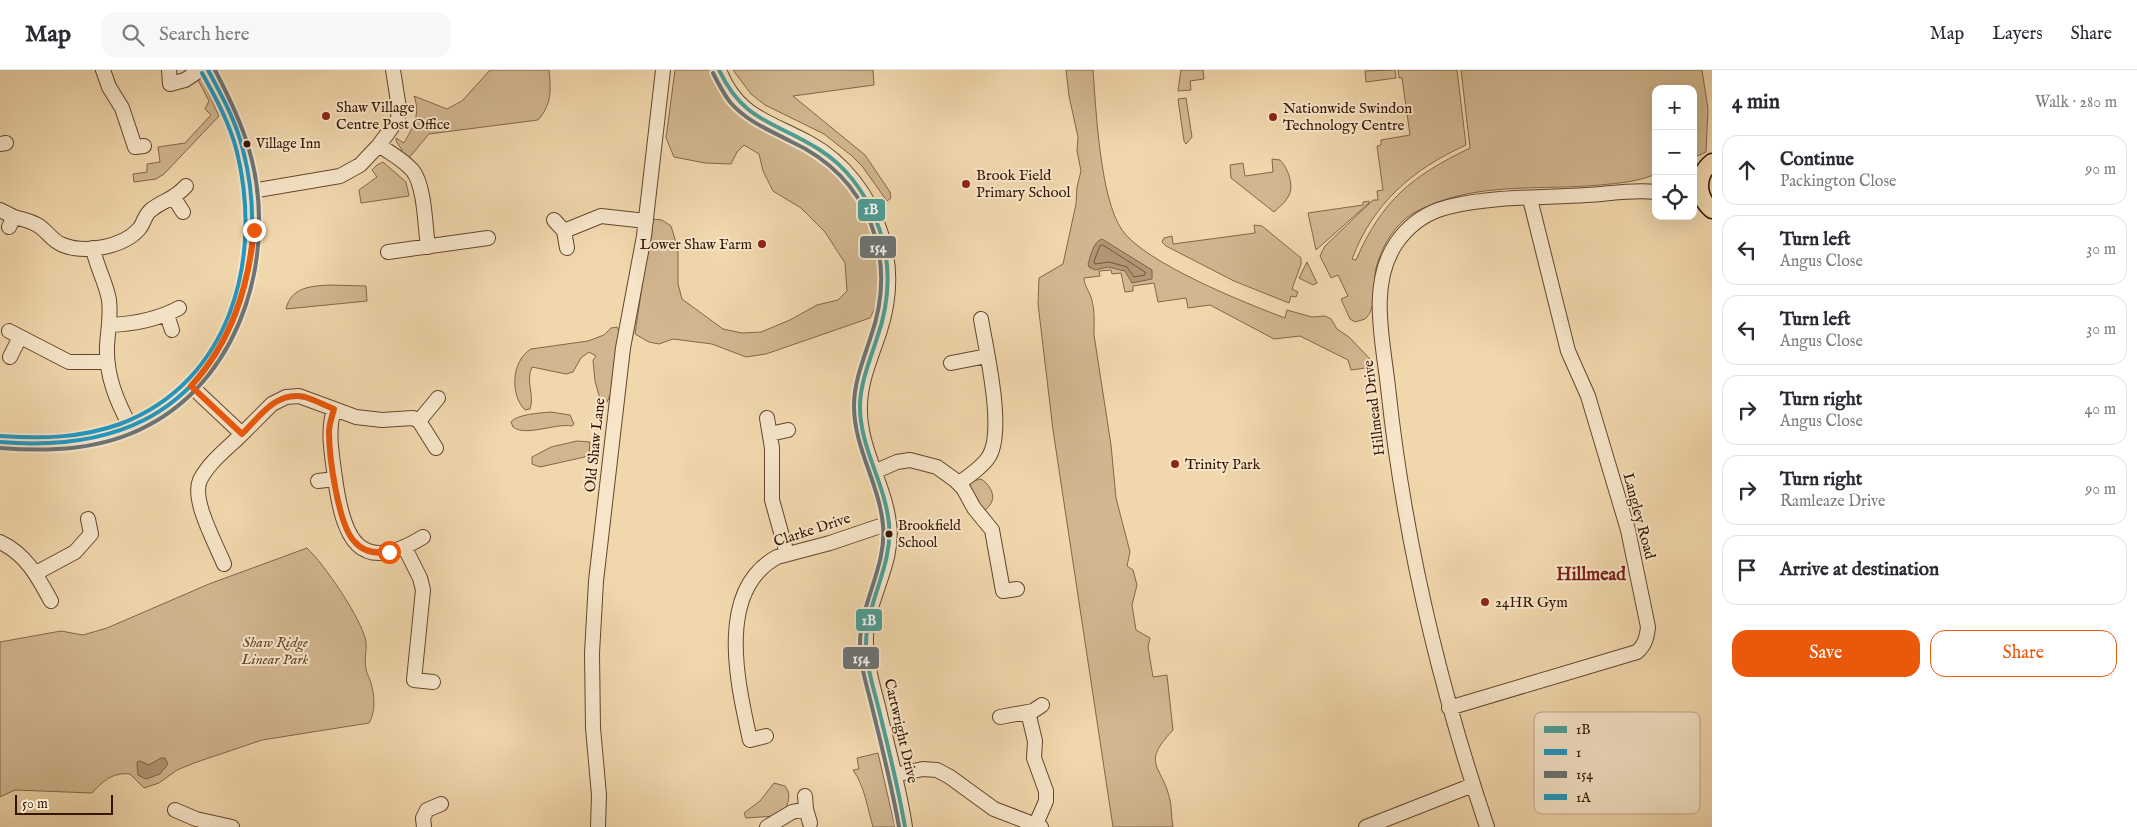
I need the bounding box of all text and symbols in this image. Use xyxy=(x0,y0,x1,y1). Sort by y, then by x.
search box xyxy=(101,12,451,57)
text: Map xyxy=(25,19,71,50)
icon: search xyxy=(119,21,147,49)
text: Search here xyxy=(159,23,250,47)
text: Map xyxy=(1930,23,1964,46)
text: Layers xyxy=(1992,23,2043,46)
text: Share xyxy=(2071,23,2112,46)
map controls xyxy=(1652,85,1697,220)
button: + xyxy=(1652,85,1697,130)
text: 4 min xyxy=(1732,89,1780,116)
text: Walk · 280 m xyxy=(2035,93,2117,113)
place label: Shaw Village Centre Post Office xyxy=(336,98,450,134)
place label: Nationwide Swindon Technology Centre xyxy=(1283,99,1412,135)
marker: Shaw Village Centre Post Office xyxy=(320,110,332,122)
marker: Nationwide Swindon Technology Centre xyxy=(1267,111,1279,123)
button: − xyxy=(1652,130,1697,175)
place label: Village Inn xyxy=(255,135,321,153)
marker: Village Inn xyxy=(242,139,252,149)
text: Continue xyxy=(1780,148,1854,172)
icon: ahead xyxy=(1733,156,1761,184)
text: 90 m xyxy=(2085,160,2116,180)
place label: Brook Field Primary School xyxy=(976,166,1072,202)
text: Packington Close xyxy=(1780,172,1896,192)
button: locate xyxy=(1652,175,1697,220)
marker: Brook Field Primary School xyxy=(960,178,972,190)
line badge: 1B xyxy=(857,198,886,222)
text: 1B xyxy=(864,201,878,219)
route end xyxy=(243,219,266,242)
text: Turn left xyxy=(1780,228,1851,252)
place label: Lower Shaw Farm xyxy=(640,235,752,254)
line badge: 154 xyxy=(859,235,897,259)
icon: left xyxy=(1733,236,1761,264)
marker: Lower Shaw Farm xyxy=(756,238,768,250)
text: 154 xyxy=(869,239,888,257)
text: 30 m xyxy=(2086,240,2116,260)
text: Angus Close xyxy=(1780,252,1863,272)
text: Turn left xyxy=(1780,308,1851,332)
icon: left xyxy=(1733,316,1761,344)
text: 30 m xyxy=(2086,320,2116,340)
text: Angus Close xyxy=(1780,332,1863,352)
street label: Hillmead Drive xyxy=(1359,359,1389,457)
text: Turn right xyxy=(1780,388,1862,412)
icon: right xyxy=(1733,396,1761,424)
street label: Old Shaw Lane xyxy=(581,397,609,493)
text: 40 m xyxy=(2084,400,2116,420)
text: Angus Close xyxy=(1780,412,1863,432)
place label: Trinity Park xyxy=(1185,455,1262,474)
marker: Trinity Park xyxy=(1169,458,1181,470)
text: Turn right xyxy=(1780,468,1862,492)
street label: Langley Road xyxy=(1618,471,1660,562)
icon: right xyxy=(1733,476,1761,504)
text: 90 m xyxy=(2085,480,2116,500)
text: Ramleaze Drive xyxy=(1780,492,1885,512)
street label: Clarke Drive xyxy=(771,509,853,551)
place label: Brookfield School xyxy=(898,517,961,552)
marker: Brookfield School xyxy=(884,529,894,539)
route start xyxy=(378,541,401,564)
icon: arrive xyxy=(1733,556,1761,584)
text: Arrive at destination xyxy=(1780,558,1939,582)
district label: Hillmead xyxy=(1556,564,1626,587)
place label: 24HR Gym xyxy=(1495,593,1568,612)
marker: 24HR Gym xyxy=(1479,596,1491,608)
line badge: 1B xyxy=(855,608,883,632)
text: 1B xyxy=(862,612,876,630)
button: Save xyxy=(1732,630,1920,677)
button: Share xyxy=(1930,630,2117,677)
park label: Shaw Ridge Linear Park xyxy=(241,633,308,669)
line badge: 154 xyxy=(842,646,880,670)
text: 154 xyxy=(852,650,871,668)
street label: Cartwright Drive xyxy=(880,677,922,785)
legend xyxy=(1534,712,1700,814)
text: 1B xyxy=(1576,721,1590,739)
text: 1 xyxy=(1576,744,1581,762)
text: 154 xyxy=(1576,766,1593,784)
text: 1A xyxy=(1576,789,1591,807)
scale bar xyxy=(15,792,112,815)
text: 50 m xyxy=(22,795,48,813)

